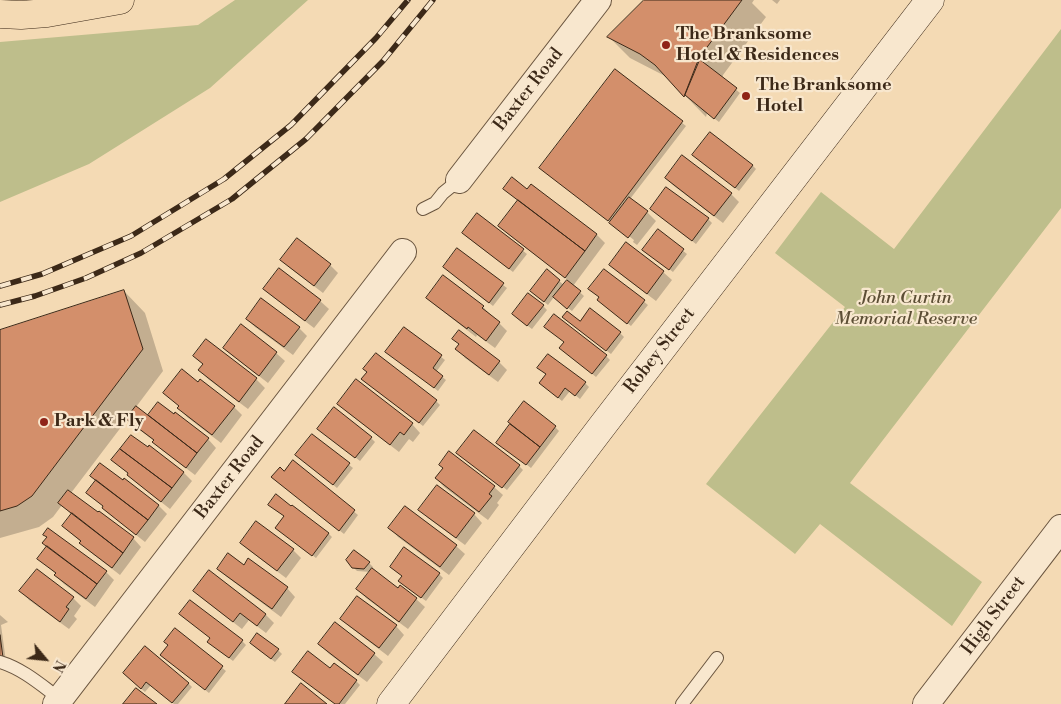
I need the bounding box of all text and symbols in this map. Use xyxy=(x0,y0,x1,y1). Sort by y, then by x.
place label: The Branksome Hotel & Residences xyxy=(676,24,839,66)
marker: The Branksome Hotel & Residences xyxy=(660,39,672,51)
street label: Baxter Road xyxy=(490,44,568,136)
place label: The Branksome Hotel xyxy=(756,75,892,118)
marker: The Branksome Hotel xyxy=(740,90,752,102)
park label: John Curtin Memorial Reserve xyxy=(835,288,977,330)
street label: Robey Street xyxy=(620,304,700,398)
place label: Park & Fly xyxy=(54,411,144,433)
marker: Park & Fly xyxy=(38,416,50,428)
street label: Baxter Road xyxy=(191,432,269,524)
street label: High Street xyxy=(957,572,1031,660)
north arrow xyxy=(20,634,70,684)
text: N xyxy=(48,657,69,675)

